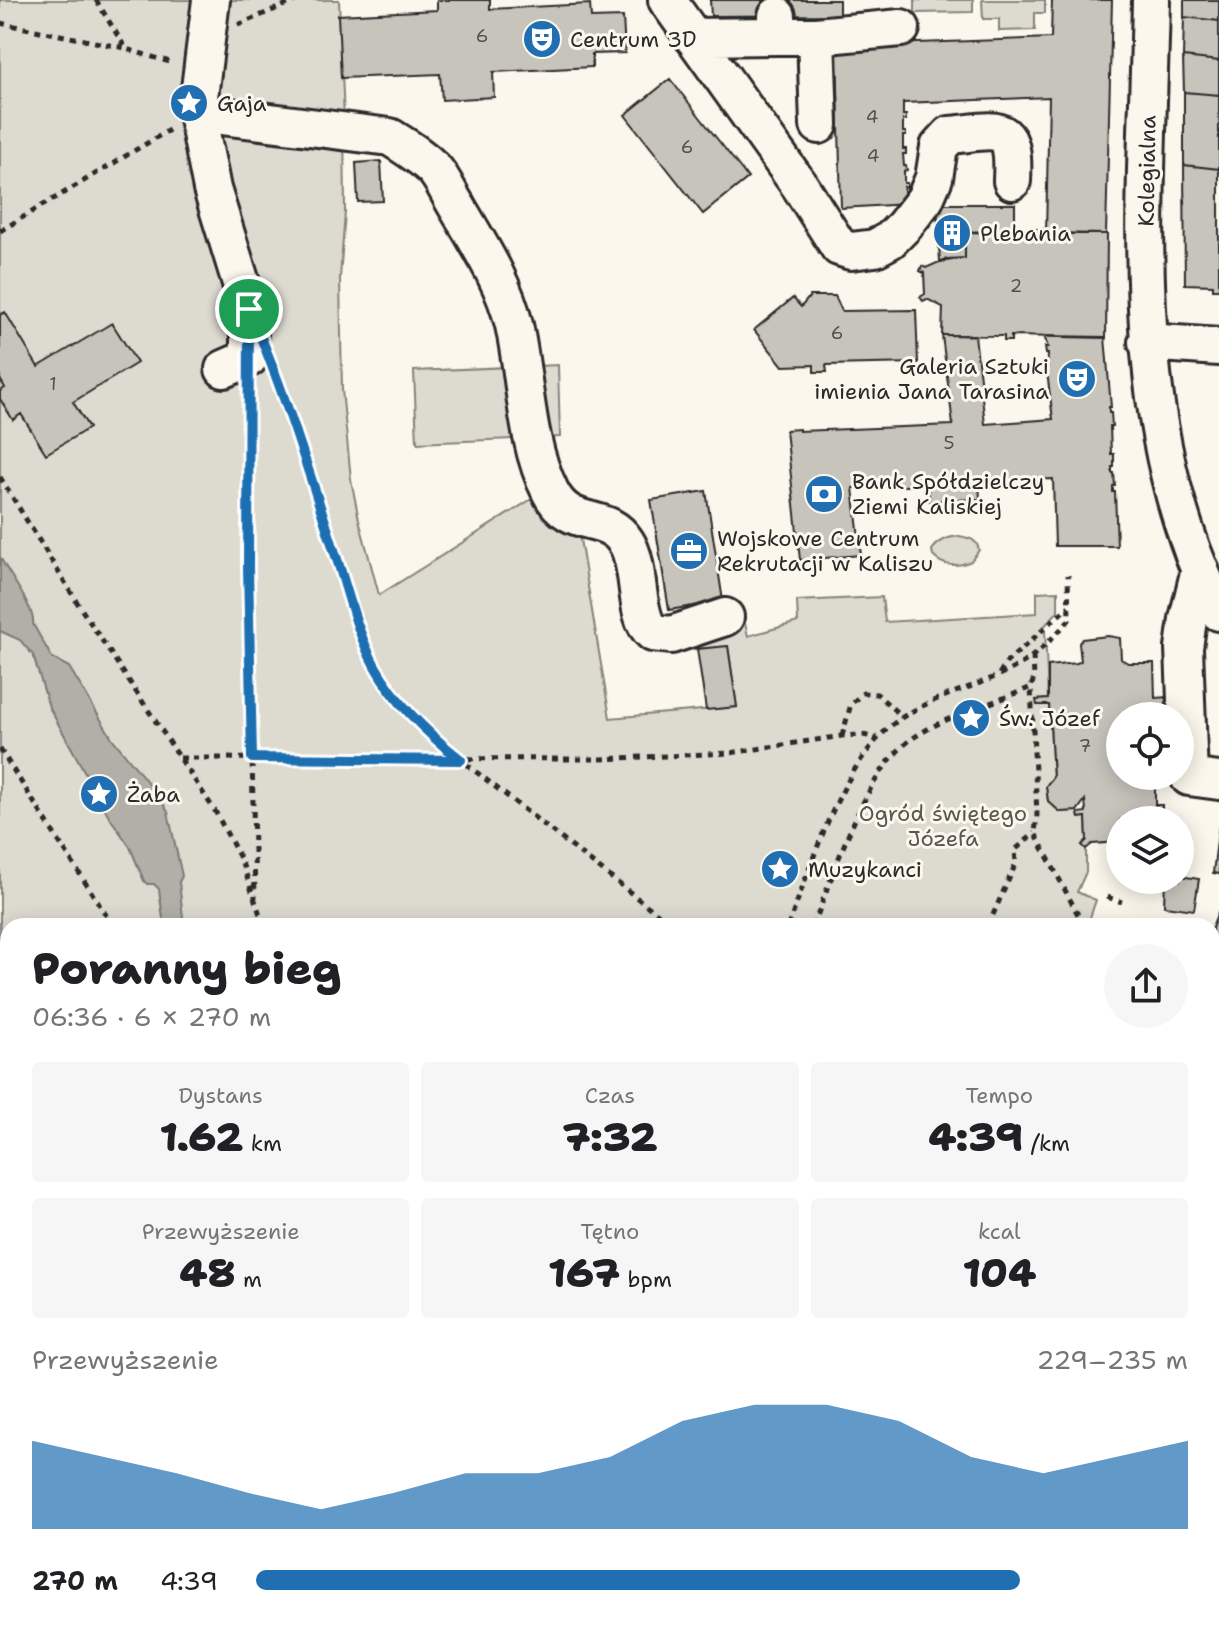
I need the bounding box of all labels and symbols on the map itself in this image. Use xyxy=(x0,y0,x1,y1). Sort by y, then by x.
theatre icon: Centrum 3D xyxy=(521,18,563,60)
house number: 6 xyxy=(476,24,488,48)
place label: Centrum 3D xyxy=(570,25,696,54)
place icon: Gaja xyxy=(168,82,210,124)
place label: Gaja xyxy=(217,89,267,118)
house number: 4 xyxy=(866,105,878,129)
street label: Kolegialna xyxy=(1132,115,1162,227)
house number: 6 xyxy=(681,135,693,159)
house number: 4 xyxy=(867,144,879,168)
building icon: Plebania xyxy=(931,212,973,254)
place label: Plebania xyxy=(980,219,1071,248)
house number: 2 xyxy=(1010,274,1022,298)
pin xyxy=(215,275,283,343)
house number: 6 xyxy=(831,321,843,345)
place label: Galeria Sztuki imienia Jana Tarasina xyxy=(814,352,1049,406)
theatre icon: Galeria Sztuki imienia Jana Tarasina xyxy=(1056,358,1098,400)
house number: 1 xyxy=(49,372,57,396)
house number: 5 xyxy=(943,431,955,455)
place label: Bank Spółdzielczy Ziemi Kaliskiej xyxy=(852,467,1044,521)
bank icon: Bank Spółdzielczy Ziemi Kaliskiej xyxy=(803,473,845,515)
place label: Wojskowe Centrum Rekrutacji w Kaliszu xyxy=(717,524,933,578)
office icon: Wojskowe Centrum Rekrutacji w Kaliszu xyxy=(668,530,710,572)
place icon: Św. Józef xyxy=(950,697,992,739)
place label: Św. Józef xyxy=(999,704,1101,733)
house number: 7 xyxy=(1079,734,1091,758)
place icon: Żaba xyxy=(78,773,120,815)
place label: Żaba xyxy=(127,780,180,809)
park label: Ogród świętego Józefa xyxy=(859,799,1027,853)
place icon: Muzykanci xyxy=(759,848,801,890)
place label: Muzykanci xyxy=(808,855,922,884)

